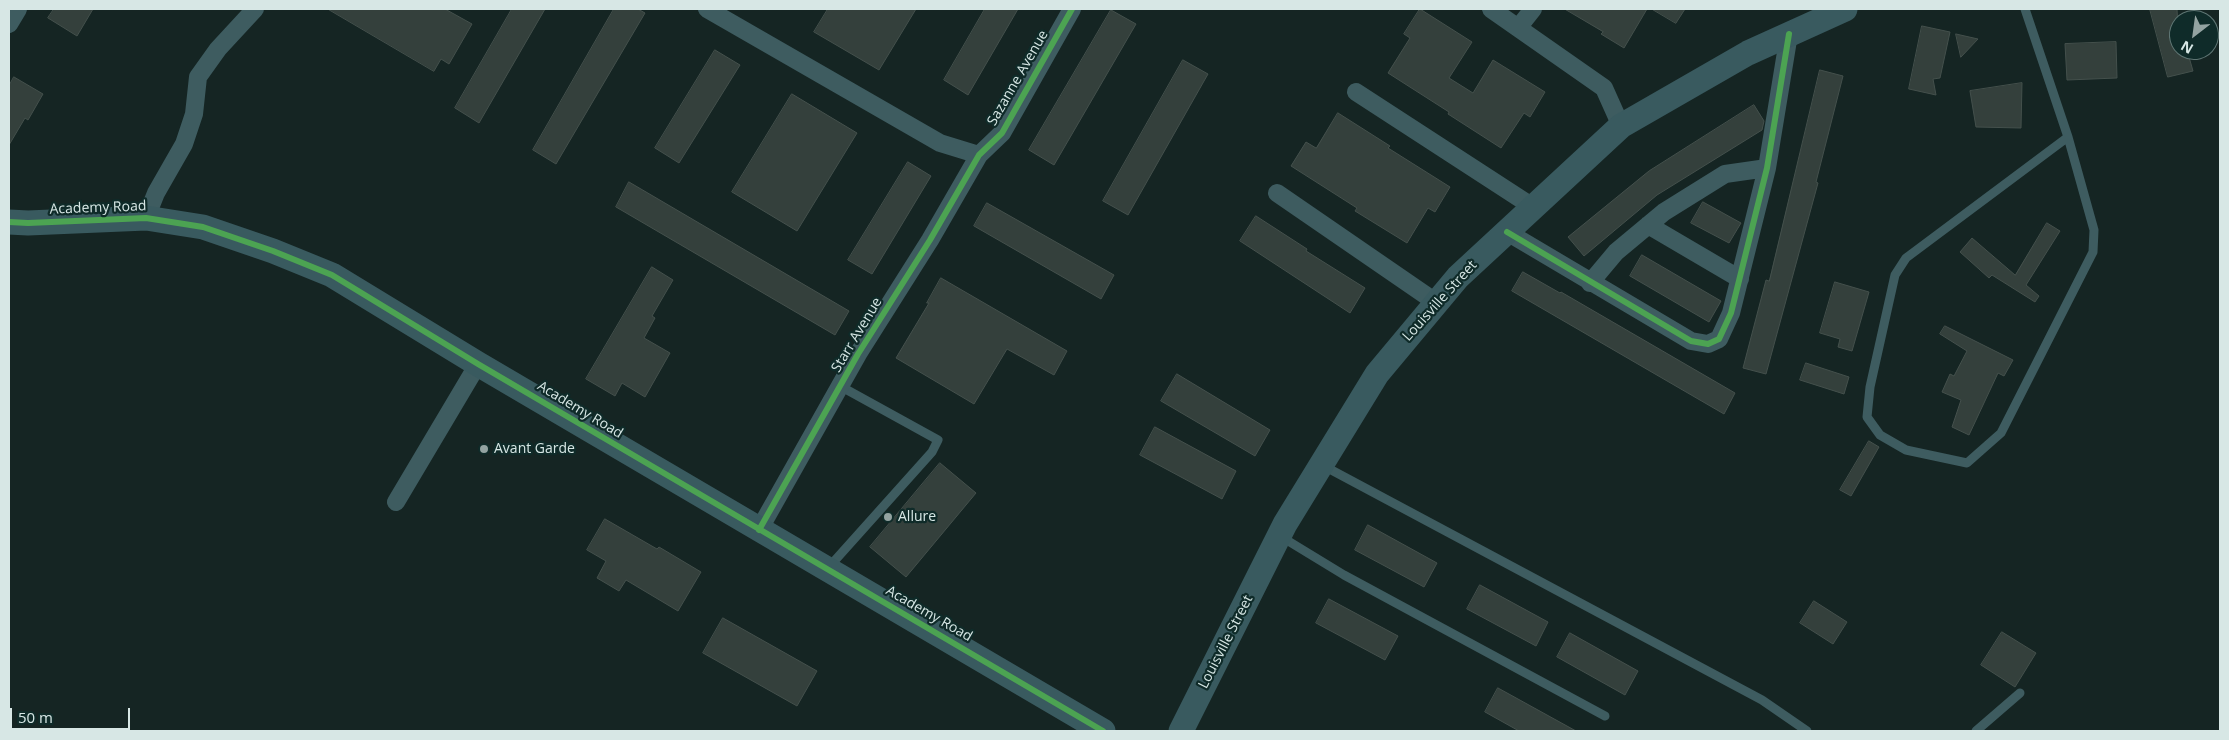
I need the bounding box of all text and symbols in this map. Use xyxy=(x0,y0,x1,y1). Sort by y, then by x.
north arrow xyxy=(2169,10,2219,60)
street label: Sazanne Avenue xyxy=(984,27,1052,129)
text: N xyxy=(2177,36,2196,59)
street label: Academy Road xyxy=(49,198,147,218)
street label: Louisville Street xyxy=(1399,257,1481,345)
street label: Starr Avenue xyxy=(828,295,886,375)
street label: Academy Road xyxy=(534,378,626,442)
place label: Avant Garde xyxy=(494,441,575,457)
marker: Avant Garde xyxy=(478,443,490,455)
place label: Allure xyxy=(898,509,936,525)
marker: Allure xyxy=(882,511,894,523)
street label: Academy Road xyxy=(883,583,975,645)
street label: Louisville Street xyxy=(1195,592,1257,692)
scale bar xyxy=(12,698,132,730)
text: 50 m xyxy=(18,707,53,727)

